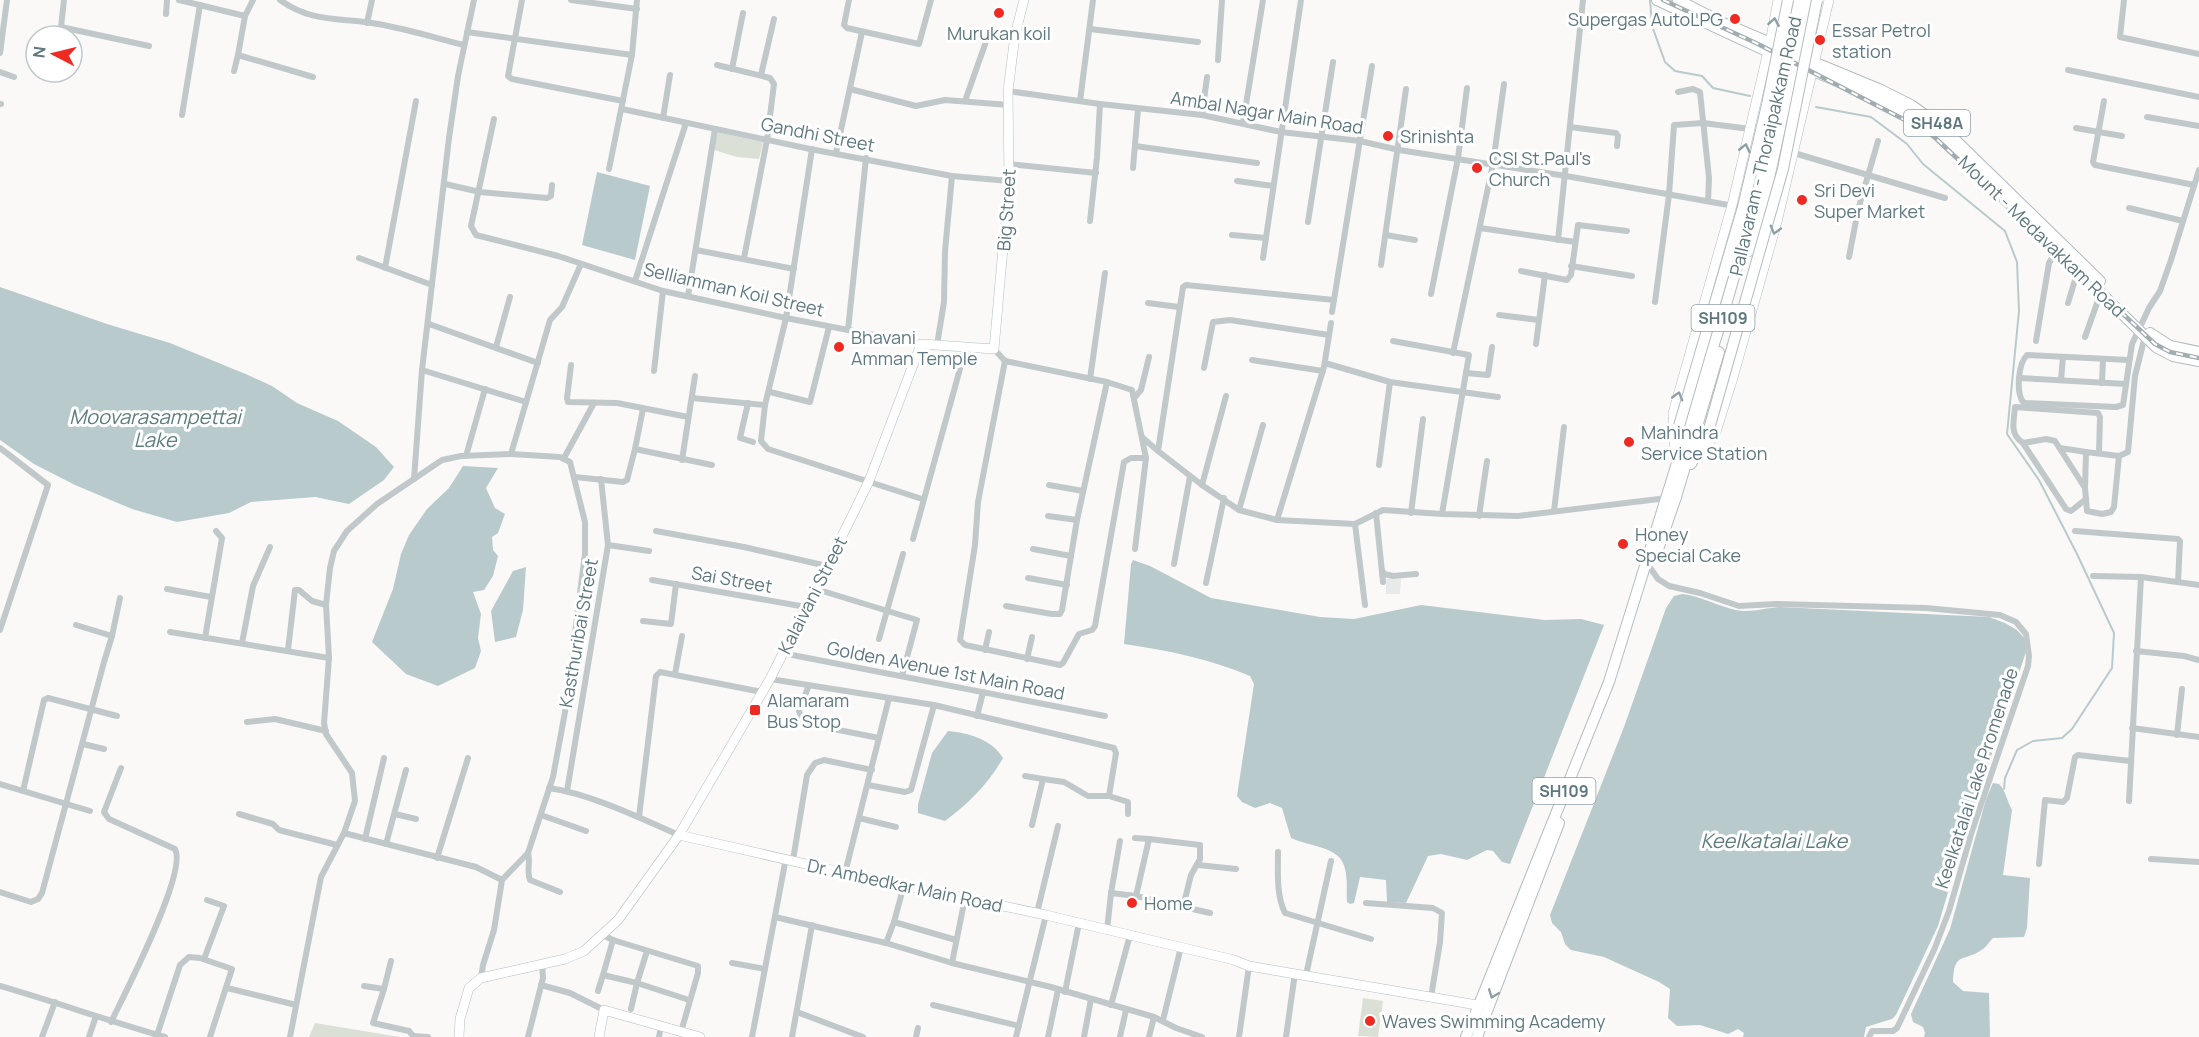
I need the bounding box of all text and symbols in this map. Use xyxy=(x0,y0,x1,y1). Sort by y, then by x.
marker: Murukan koil xyxy=(992,6,1006,20)
place label: Supergas AutoLPG xyxy=(1568,7,1723,31)
marker: Supergas AutoLPG xyxy=(1728,12,1742,26)
street label: Pallavaram - Thoraipakkam Road xyxy=(1723,14,1807,278)
one-way arrow xyxy=(1767,17,1780,27)
place label: Essar Petrol station xyxy=(1832,18,1931,63)
place label: Murukan koil xyxy=(947,21,1051,45)
north arrow xyxy=(24,24,84,84)
marker: Essar Petrol station xyxy=(1813,33,1827,47)
text: N xyxy=(27,45,51,59)
street label: Ambal Nagar Main Road xyxy=(1169,85,1365,139)
road number: SH48A xyxy=(1904,110,1970,136)
street label: Gandhi Street xyxy=(759,111,877,157)
place label: Srinishta xyxy=(1400,124,1474,148)
marker: Srinishta xyxy=(1381,129,1395,143)
one-way arrow xyxy=(1738,143,1751,153)
place label: CSI St.Paul's Church xyxy=(1489,146,1591,191)
street label: Mount - Medavakkam Road xyxy=(1953,150,2131,322)
marker: CSI St.Paul's Church xyxy=(1470,161,1484,175)
street label: Big Street xyxy=(991,168,1021,252)
place label: Sri Devi Super Market xyxy=(1814,178,1925,223)
marker: Sri Devi Super Market xyxy=(1795,193,1809,207)
one-way arrow xyxy=(1770,224,1782,235)
street label: Selliamman Koil Street xyxy=(641,257,827,321)
road number: SH109 xyxy=(1692,305,1754,331)
place label: Bhavani Amman Temple xyxy=(851,325,977,370)
marker: Bhavani Amman Temple xyxy=(832,340,846,354)
one-way arrow xyxy=(1671,391,1683,402)
water label: Moovarasampettai Lake xyxy=(69,403,243,453)
place label: Mahindra Service Station xyxy=(1641,420,1767,465)
marker: Mahindra Service Station xyxy=(1622,435,1636,449)
place label: Honey Special Cake xyxy=(1635,522,1741,567)
street label: Kalaivani Street xyxy=(772,532,852,658)
marker: Honey Special Cake xyxy=(1616,537,1630,551)
street label: Kasthuribai Street xyxy=(553,557,603,709)
street label: Sai Street xyxy=(690,560,774,598)
street label: Golden Avenue 1st Main Road xyxy=(825,635,1067,705)
street label: Keelkatalai Lake Promenade xyxy=(1929,665,2023,891)
place label: Alamaram Bus Stop xyxy=(767,688,849,733)
marker: Alamaram Bus Stop xyxy=(748,703,762,717)
road number: SH109 xyxy=(1532,778,1596,804)
water label: Keelkatalai Lake xyxy=(1701,827,1849,854)
street label: Dr. Ambedkar Main Road xyxy=(805,853,1005,917)
place label: Home xyxy=(1144,891,1193,915)
marker: Home xyxy=(1125,896,1139,910)
one-way arrow xyxy=(1488,987,1500,998)
place label: Waves Swimming Academy xyxy=(1382,1009,1606,1033)
marker: Waves Swimming Academy xyxy=(1363,1014,1377,1028)

